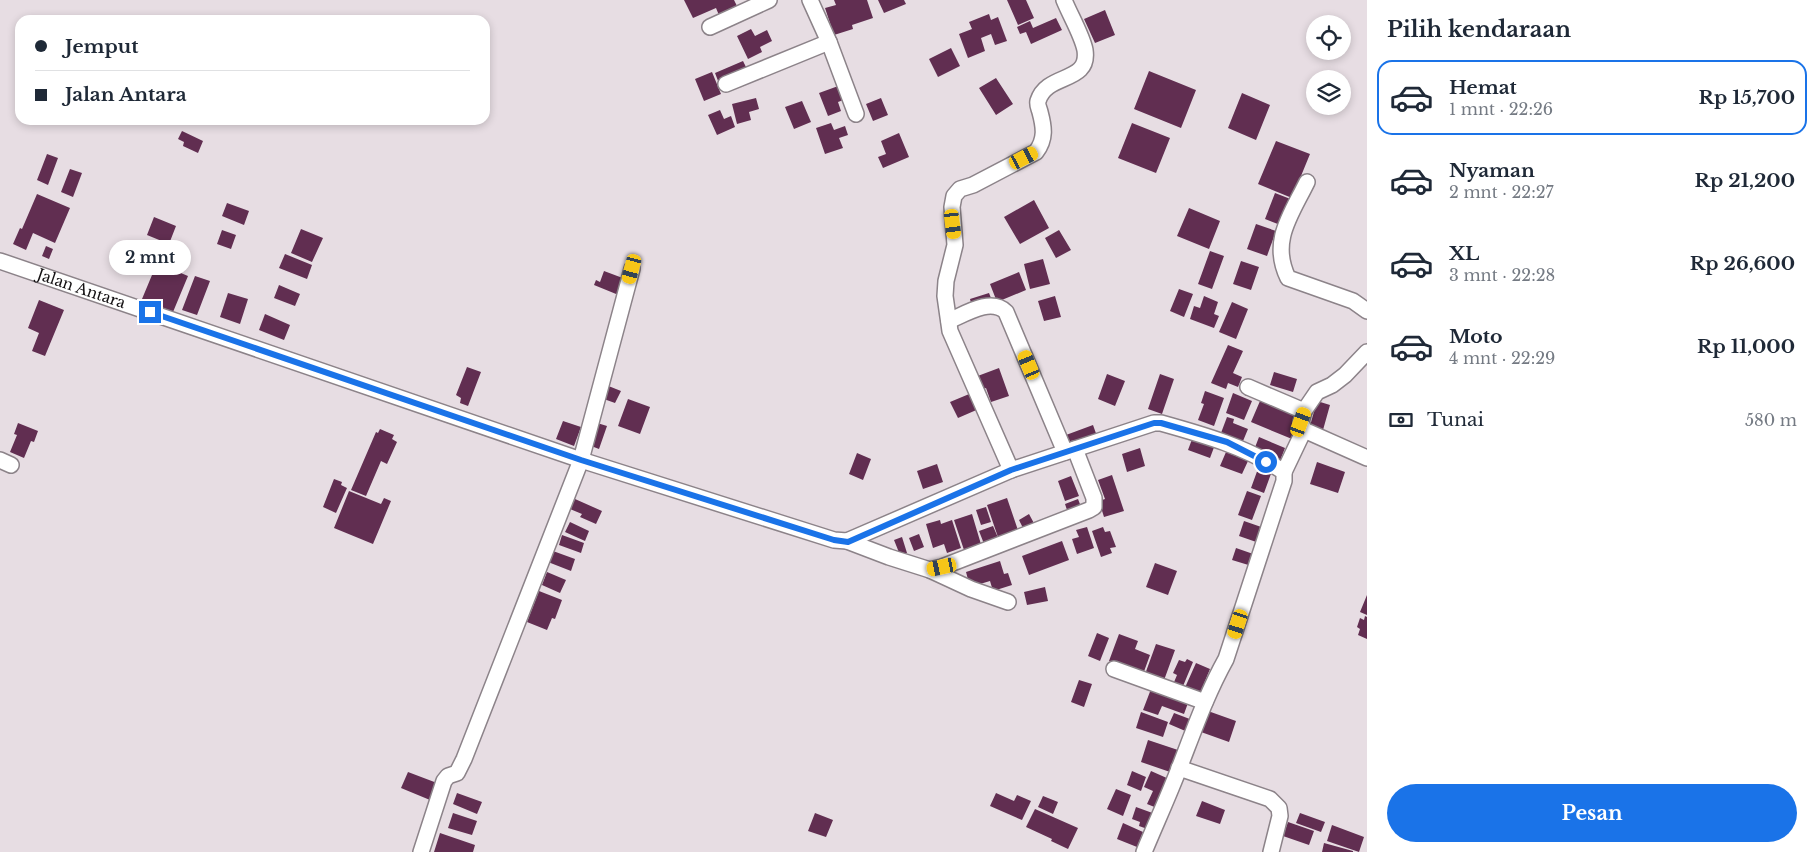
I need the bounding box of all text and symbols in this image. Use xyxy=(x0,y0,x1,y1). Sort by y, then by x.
map controls xyxy=(1306,15,1351,115)
button: locate xyxy=(1306,15,1351,60)
text: Pilih kendaraan xyxy=(1387,16,1571,43)
text: Jemput xyxy=(65,35,139,58)
button: layers xyxy=(1306,70,1351,115)
icon: car xyxy=(1389,75,1434,120)
text: Hemat xyxy=(1449,76,1517,99)
text: Jalan Antara xyxy=(65,83,187,106)
text: Rp 15,700 xyxy=(1698,86,1795,109)
text: 1 mnt · 22:26 xyxy=(1449,99,1553,119)
car xyxy=(1007,145,1040,171)
icon: car xyxy=(1389,158,1434,203)
text: Nyaman xyxy=(1449,159,1535,182)
text: Rp 21,200 xyxy=(1695,169,1795,192)
text: 2 mnt · 22:27 xyxy=(1449,182,1554,202)
car xyxy=(943,208,962,240)
callout: 2 mnt xyxy=(109,240,191,274)
icon: car xyxy=(1389,241,1434,286)
text: XL xyxy=(1449,242,1479,265)
text: 2 mnt xyxy=(125,247,175,267)
text: Rp 26,600 xyxy=(1690,252,1795,275)
car xyxy=(620,253,643,285)
street label: Jalan Antara xyxy=(33,264,129,313)
text: 3 mnt · 22:28 xyxy=(1449,265,1555,285)
route end xyxy=(139,301,161,323)
icon: car xyxy=(1389,324,1434,369)
text: Moto xyxy=(1449,325,1503,348)
text: Rp 11,000 xyxy=(1697,335,1795,358)
car xyxy=(1016,348,1041,382)
text: 4 mnt · 22:29 xyxy=(1449,348,1555,368)
car xyxy=(1288,405,1313,439)
icon: cash xyxy=(1387,406,1415,434)
text: Tunai xyxy=(1427,408,1484,431)
text: 580 m xyxy=(1745,410,1797,430)
route start xyxy=(1255,451,1277,473)
car xyxy=(925,557,958,577)
car xyxy=(1226,607,1249,641)
button: Pesan xyxy=(1387,784,1797,842)

